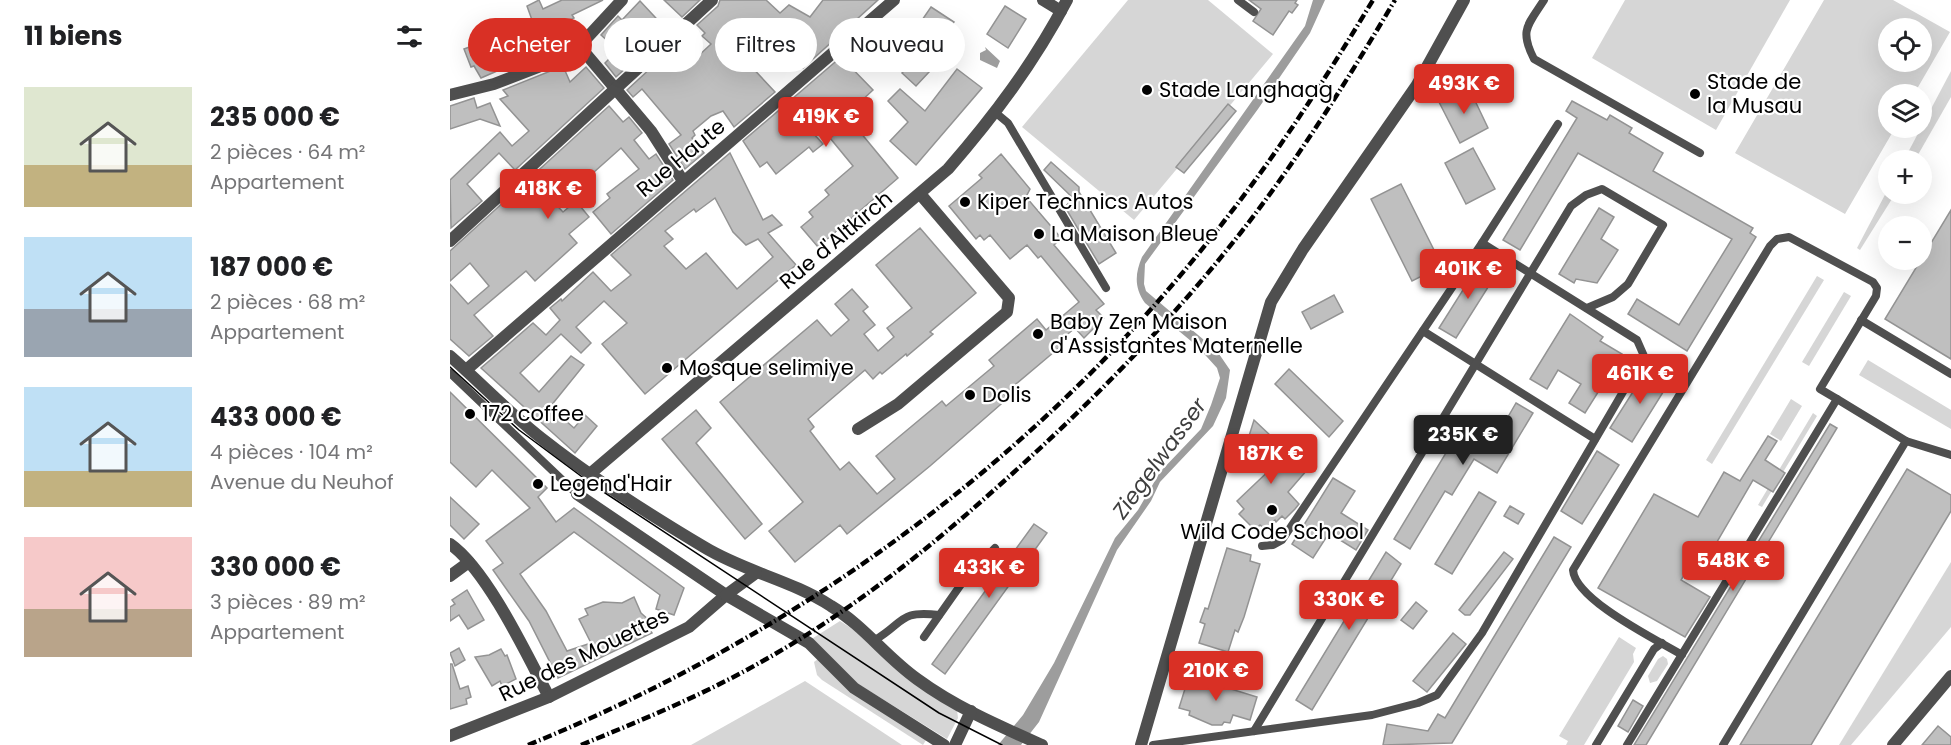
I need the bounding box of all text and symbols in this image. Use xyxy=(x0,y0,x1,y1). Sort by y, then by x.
text: 11 biens xyxy=(24,18,122,54)
chip: Acheter xyxy=(468,18,592,72)
chip: Louer xyxy=(604,18,703,72)
chip: Filtres xyxy=(715,18,817,72)
chip: Nouveau xyxy=(829,18,965,72)
map controls xyxy=(1878,18,1932,270)
button: locate xyxy=(1878,18,1932,72)
icon: filters xyxy=(393,20,426,53)
pin: 493K € xyxy=(1415,64,1513,115)
place label: Stade de la Musau xyxy=(1707,67,1802,120)
text: 493K € xyxy=(1428,69,1500,97)
place label: Stade Langhaag xyxy=(1159,75,1333,104)
marker: Stade Langhaag xyxy=(1140,83,1154,97)
button: layers xyxy=(1878,84,1932,138)
marker: Stade de la Musau xyxy=(1688,87,1702,101)
pin: 419K € xyxy=(777,97,875,148)
text: 235 000 € xyxy=(210,99,340,135)
text: 419K € xyxy=(792,102,860,130)
icon: home xyxy=(72,111,144,183)
street label: Rue Haute xyxy=(630,112,731,203)
text: 2 pièces · 64 m² xyxy=(210,138,365,166)
button: + xyxy=(1878,150,1932,204)
text: Appartement xyxy=(210,168,344,196)
pin: 418K € xyxy=(499,169,597,220)
text: 418K € xyxy=(514,174,582,202)
street label: Rue d'Altkirch xyxy=(773,184,898,296)
place label: Kiper Technics Autos xyxy=(977,187,1194,216)
marker: Kiper Technics Autos xyxy=(958,195,972,209)
button: − xyxy=(1878,216,1932,270)
place label: La Maison Bleue xyxy=(1051,219,1218,248)
marker: La Maison Bleue xyxy=(1032,227,1046,241)
text: 187 000 € xyxy=(210,249,333,285)
pin: 401K € xyxy=(1419,249,1517,300)
text: 401K € xyxy=(1434,254,1502,282)
icon: home xyxy=(72,261,144,333)
text: 2 pièces · 68 m² xyxy=(210,288,365,316)
place label: Baby Zen Maison d'Assistantes Maternelle xyxy=(1050,307,1303,360)
text: Appartement xyxy=(210,318,344,346)
marker: Baby Zen Maison d'Assistantes Maternelle xyxy=(1031,327,1045,341)
place label: Mosque selimiye xyxy=(679,353,854,382)
pin: 461K € xyxy=(1591,354,1689,405)
text: 461K € xyxy=(1606,359,1674,387)
marker: Mosque selimiye xyxy=(660,361,674,375)
place label: Dolis xyxy=(982,380,1032,409)
marker: Dolis xyxy=(963,388,977,402)
water label: Ziegelwasser xyxy=(1104,391,1214,526)
text: 433 000 € xyxy=(210,399,342,435)
place label: 172 coffee xyxy=(482,399,584,428)
marker: 172 coffee xyxy=(463,407,477,421)
icon: home xyxy=(72,411,144,483)
pin: 235K € xyxy=(1414,415,1512,466)
text: 235K € xyxy=(1428,420,1498,448)
pin: 187K € xyxy=(1222,434,1320,485)
text: 4 pièces · 104 m² xyxy=(210,438,373,466)
text: 187K € xyxy=(1238,439,1304,467)
text: Avenue du Neuhof xyxy=(210,468,394,496)
place label: Legend'Hair xyxy=(550,469,672,498)
marker: Legend'Hair xyxy=(531,477,545,491)
marker: Wild Code School xyxy=(1265,503,1279,517)
place label: Wild Code School xyxy=(1180,517,1364,546)
pin: 548K € xyxy=(1684,541,1782,592)
text: 548K € xyxy=(1696,546,1770,574)
pin: 433K € xyxy=(940,548,1038,599)
text: 330 000 € xyxy=(210,549,341,585)
text: 433K € xyxy=(953,553,1025,581)
icon: home xyxy=(72,561,144,633)
pin: 330K € xyxy=(1300,580,1398,631)
text: 330K € xyxy=(1313,585,1385,613)
text: 3 pièces · 89 m² xyxy=(210,588,366,616)
street label: Rue des Mouettes xyxy=(494,601,674,708)
text: Appartement xyxy=(210,618,344,646)
pin: 210K € xyxy=(1167,651,1265,702)
text: 210K € xyxy=(1183,656,1249,684)

